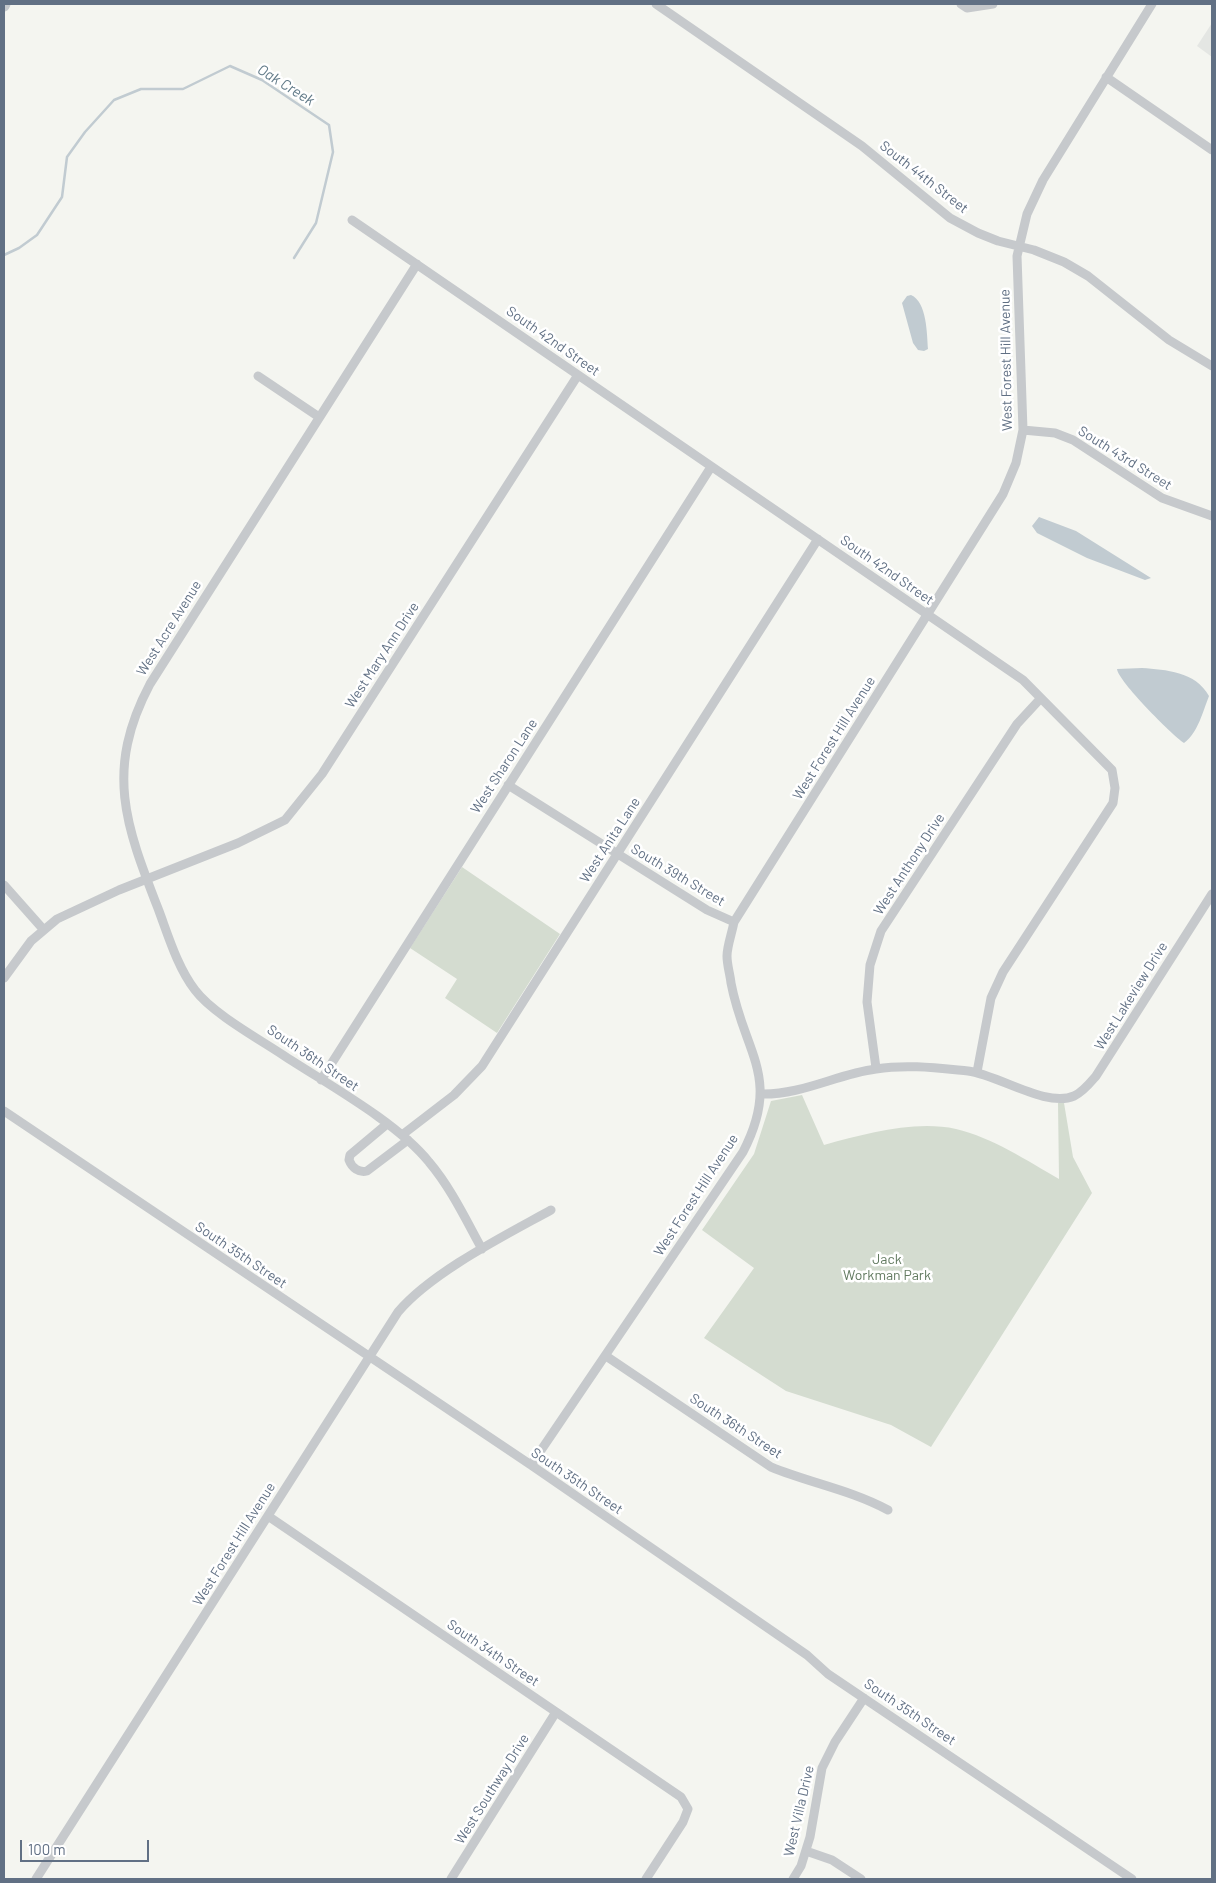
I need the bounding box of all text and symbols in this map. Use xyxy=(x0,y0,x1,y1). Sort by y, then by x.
water label: Oak Creek xyxy=(254,60,318,110)
street label: South 44th Street xyxy=(876,137,972,217)
street label: West Forest Hill Avenue xyxy=(996,289,1016,431)
street label: South 42nd Street xyxy=(503,303,603,379)
street label: South 43rd Street xyxy=(1075,422,1175,494)
street label: South 42nd Street xyxy=(837,532,937,608)
street label: West Acre Avenue xyxy=(133,577,205,679)
street label: West Mary Ann Drive xyxy=(341,599,423,711)
street label: West Forest Hill Avenue xyxy=(789,673,879,803)
street label: West Sharon Lane xyxy=(467,716,541,816)
street label: West Anita Lane xyxy=(576,794,644,886)
street label: West Anthony Drive xyxy=(870,810,948,918)
street label: South 39th Street xyxy=(628,840,728,910)
street label: West Lakeview Drive xyxy=(1091,939,1171,1053)
street label: South 36th Street xyxy=(264,1021,362,1095)
street label: West Forest Hill Avenue xyxy=(650,1131,742,1259)
street label: South 35th Street xyxy=(192,1218,290,1292)
park label: Jack Workman Park xyxy=(843,1251,931,1284)
street label: South 36th Street xyxy=(687,1390,785,1462)
street label: South 35th Street xyxy=(528,1444,626,1518)
street label: West Forest Hill Avenue xyxy=(189,1479,279,1609)
street label: South 34th Street xyxy=(444,1616,542,1690)
street label: South 35th Street xyxy=(861,1675,959,1749)
street label: West Southway Drive xyxy=(451,1731,533,1847)
street label: West Villa Drive xyxy=(780,1764,818,1858)
scale bar xyxy=(22,1830,151,1862)
text: 100 m xyxy=(28,1840,66,1858)

